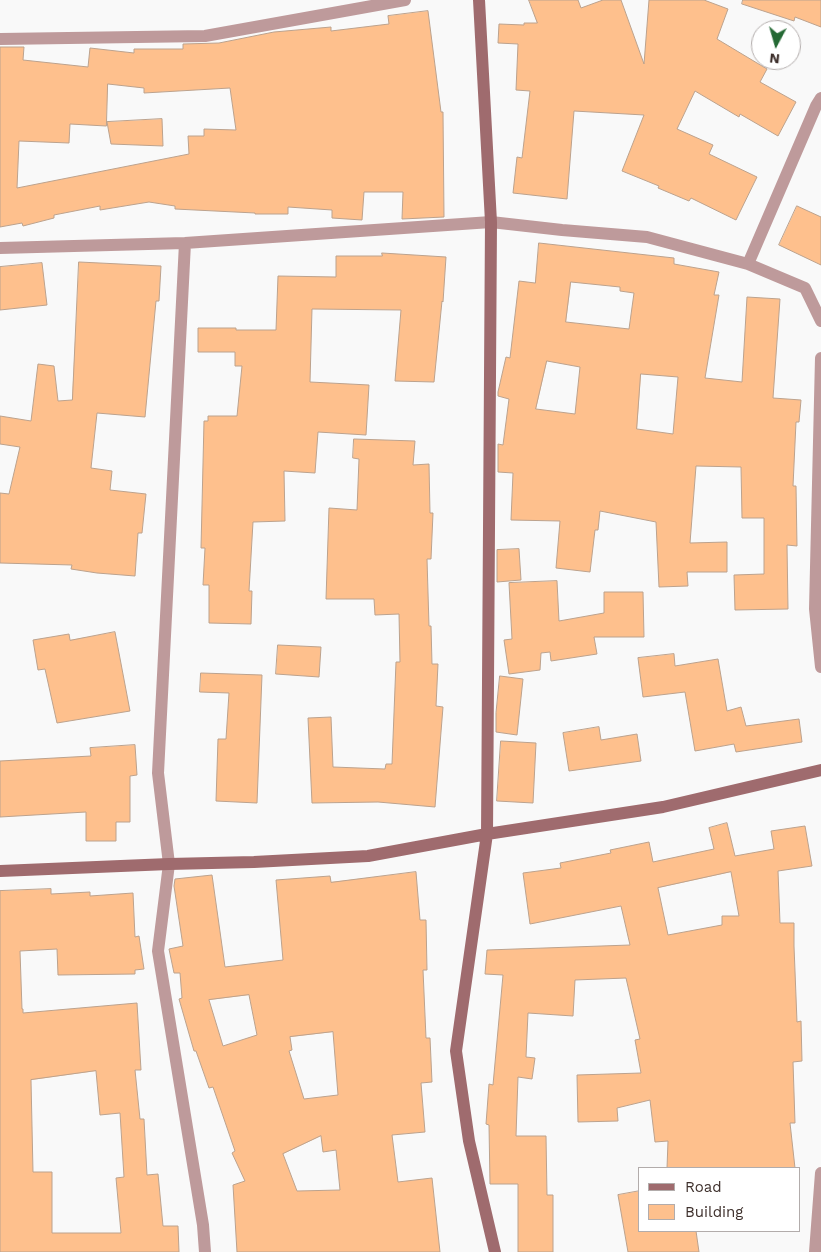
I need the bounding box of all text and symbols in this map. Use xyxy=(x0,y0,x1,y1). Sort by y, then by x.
north arrow xyxy=(751,20,801,70)
text: N xyxy=(769,50,781,67)
legend xyxy=(638,1167,801,1232)
text: Road xyxy=(685,1178,722,1196)
text: Building xyxy=(685,1203,743,1221)

